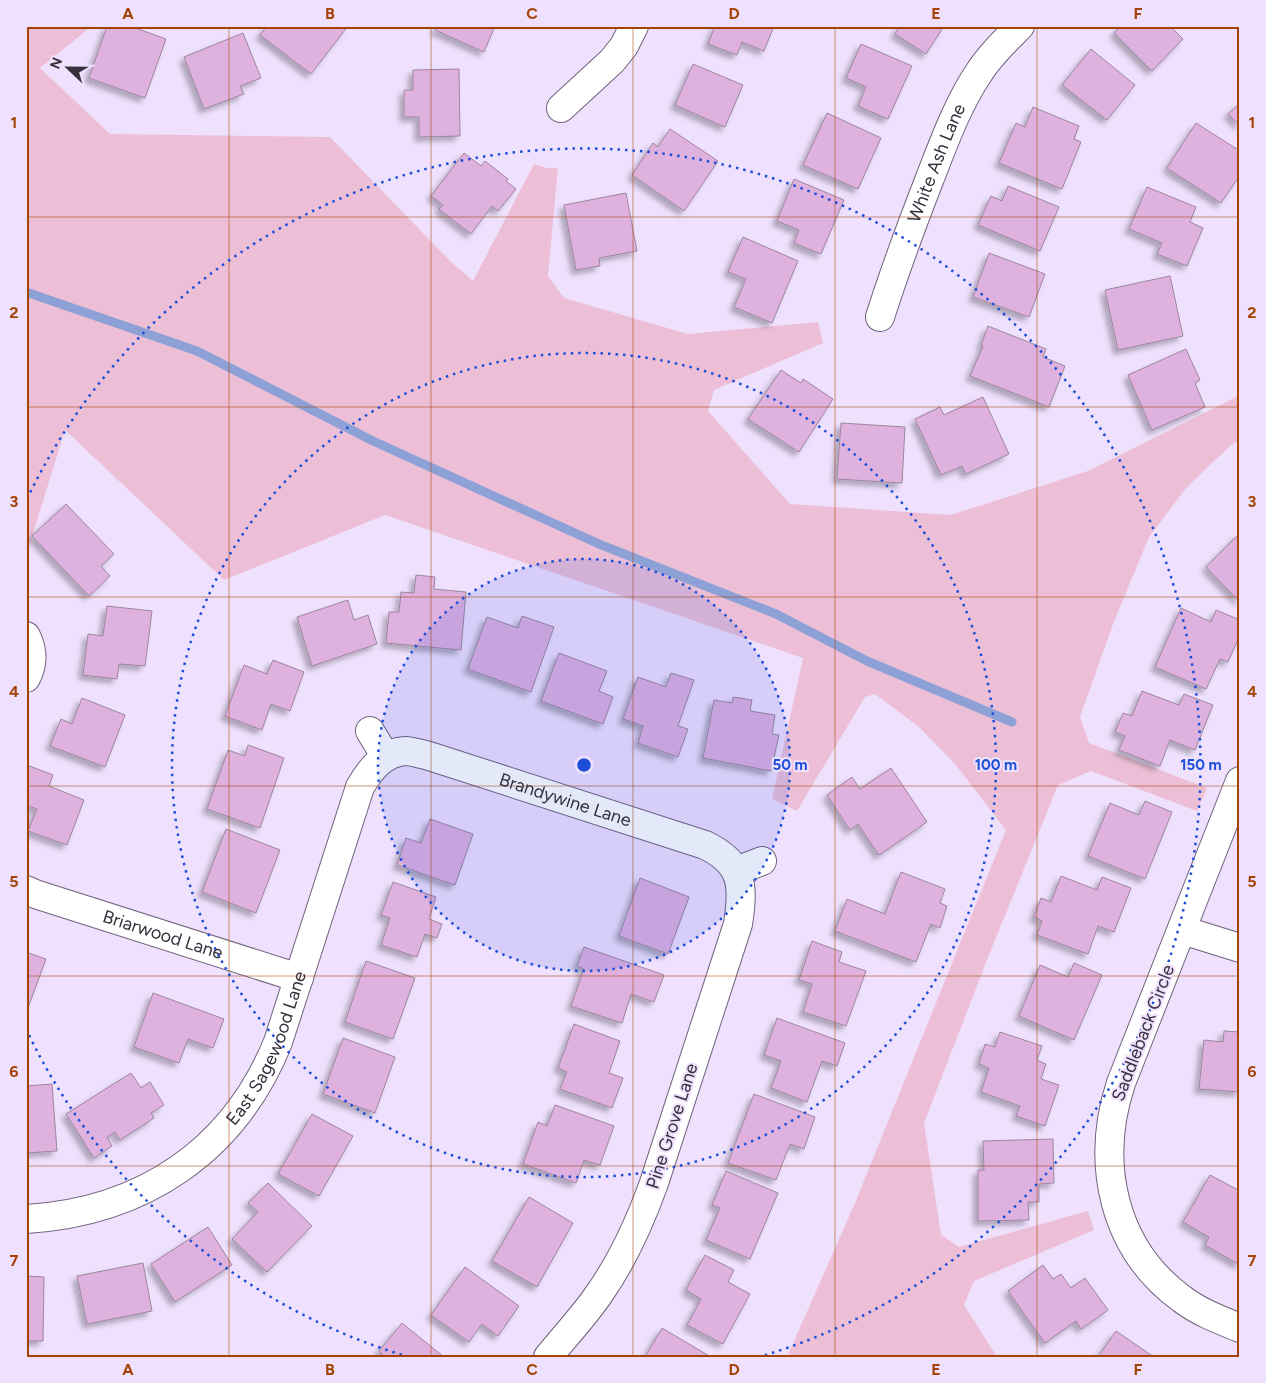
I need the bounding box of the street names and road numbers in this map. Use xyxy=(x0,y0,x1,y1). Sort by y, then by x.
street label: White Ash Lane xyxy=(903,100,970,226)
street label: Brandywine Lane xyxy=(496,768,634,832)
street label: Briarwood Lane xyxy=(100,905,226,964)
street label: Saddleback Circle xyxy=(1107,961,1179,1104)
street label: East Sagewood Lane xyxy=(221,968,311,1130)
street label: Pine Grove Lane xyxy=(641,1060,703,1192)

